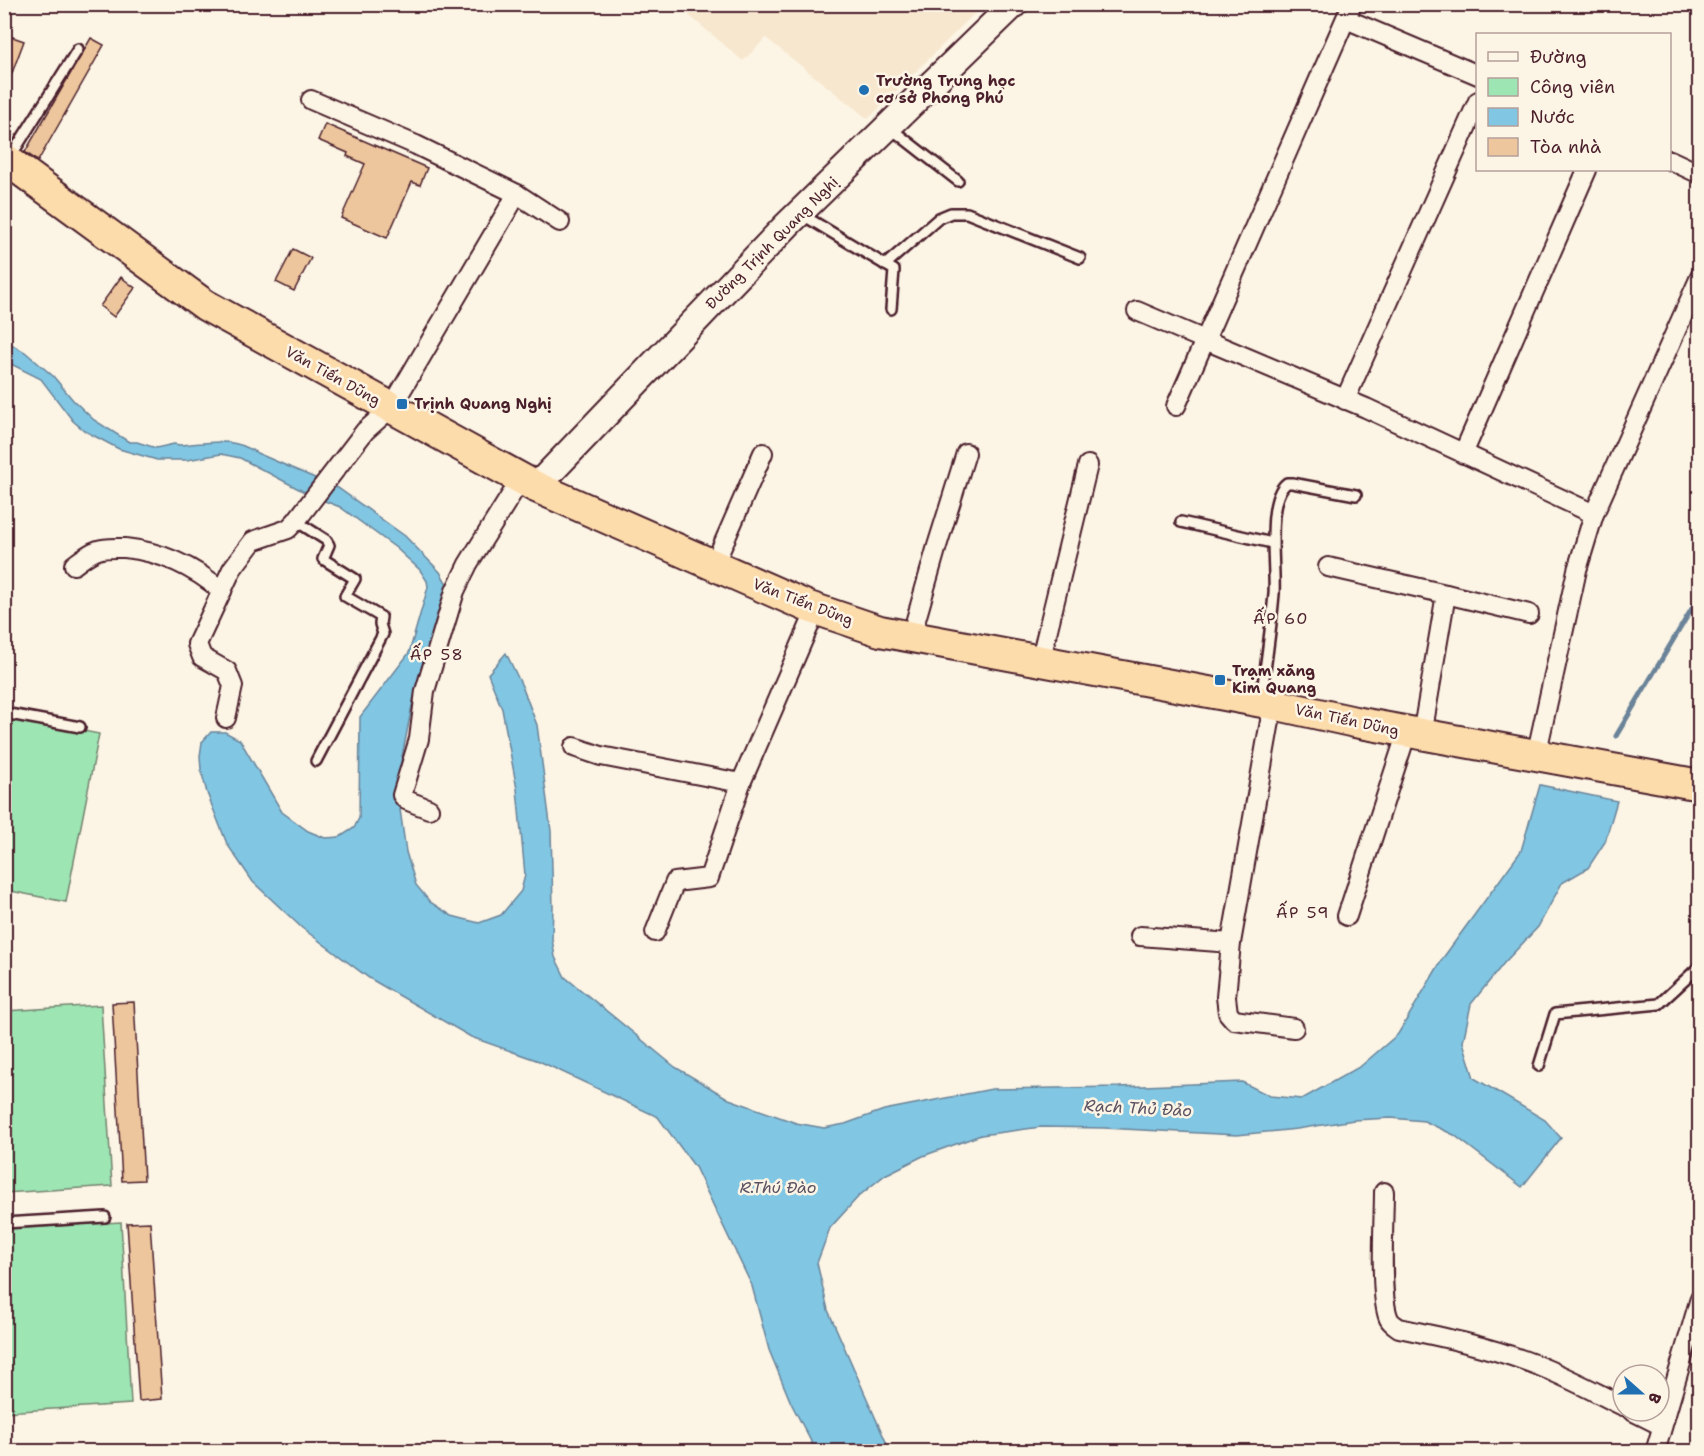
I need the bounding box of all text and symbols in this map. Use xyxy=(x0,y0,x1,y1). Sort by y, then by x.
legend xyxy=(1476,33,1671,171)
text: Đường xyxy=(1530,45,1587,69)
place label: Trường Trung học cơ sở Phong Phú xyxy=(876,71,1015,108)
text: Công viên xyxy=(1530,75,1615,99)
marker: Trường Trung học cơ sở Phong Phú xyxy=(857,83,871,97)
text: Nước xyxy=(1530,105,1575,129)
text: Tòa nhà xyxy=(1530,135,1601,159)
street label: Đường Trịnh Quang Nghị xyxy=(701,172,843,314)
street label: Văn Tiến Dũng xyxy=(282,342,384,410)
place label: Trịnh Quang Nghị xyxy=(414,394,552,414)
marker: Trịnh Quang Nghị xyxy=(395,397,409,411)
street label: Văn Tiến Dũng xyxy=(750,574,856,630)
district label: ẤP 60 xyxy=(1253,606,1309,629)
district label: ẤP 58 xyxy=(410,642,464,665)
place label: Trạm xăng Kim Quang xyxy=(1232,661,1317,698)
marker: Trạm xăng Kim Quang xyxy=(1213,673,1227,687)
street label: Văn Tiến Dũng xyxy=(1293,699,1401,741)
district label: ẤP 59 xyxy=(1276,900,1330,923)
water label: Rạch Thủ Đảo xyxy=(1084,1095,1193,1121)
water label: R.Thú Đào xyxy=(740,1177,817,1198)
north arrow xyxy=(1611,1363,1671,1423)
text: B xyxy=(1643,1390,1666,1407)

